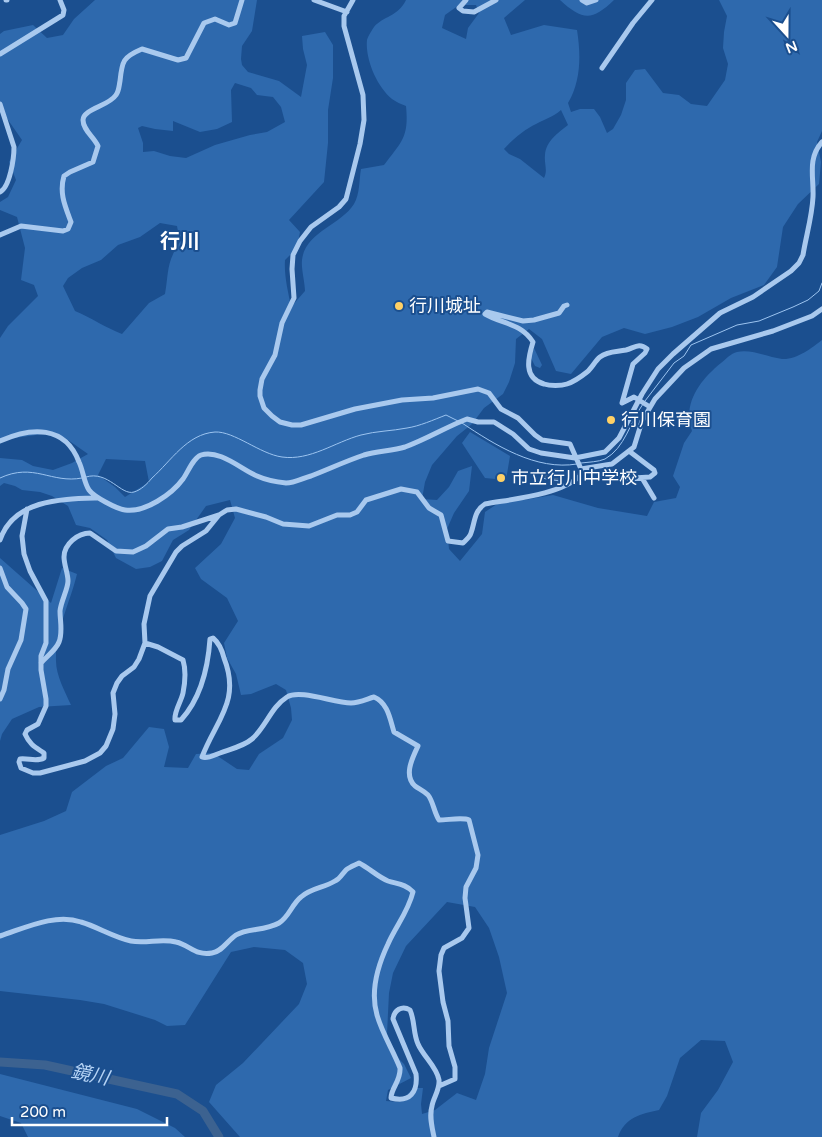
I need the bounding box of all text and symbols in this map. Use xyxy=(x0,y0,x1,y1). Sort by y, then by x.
north arrow xyxy=(762,10,812,60)
text: N xyxy=(783,37,800,57)
district label: 行川 xyxy=(160,230,200,254)
place label: 行川城址 xyxy=(409,295,481,317)
marker: 行川城址 xyxy=(393,300,405,312)
place label: 行川保育園 xyxy=(621,409,711,431)
marker: 行川保育園 xyxy=(605,414,617,426)
place label: 市立行川中学校 xyxy=(511,467,637,489)
marker: 市立行川中学校 xyxy=(495,472,507,484)
water label: 鏡川 xyxy=(69,1060,113,1090)
scale bar xyxy=(12,1094,168,1126)
text: 200 m xyxy=(20,1103,66,1121)

